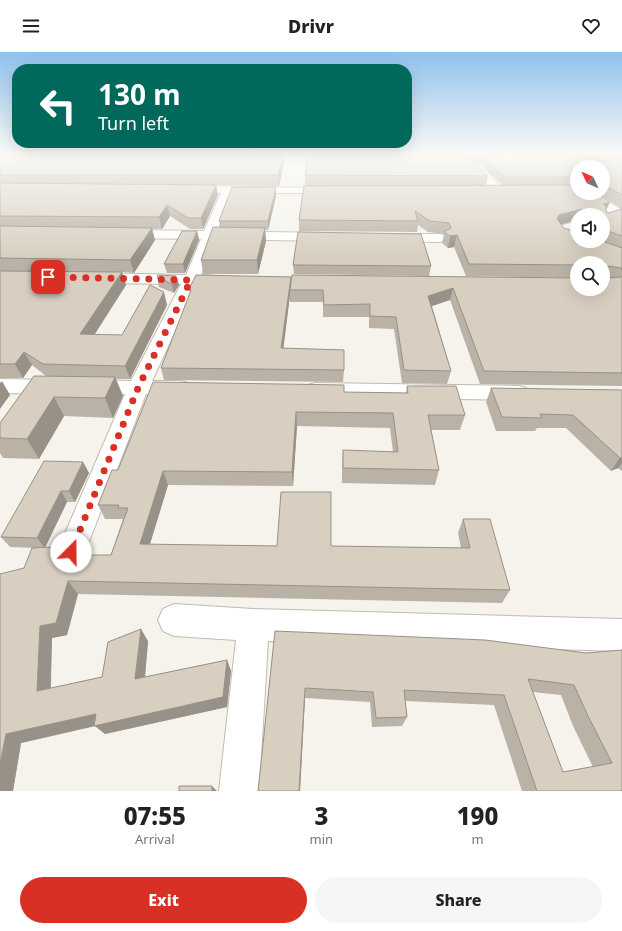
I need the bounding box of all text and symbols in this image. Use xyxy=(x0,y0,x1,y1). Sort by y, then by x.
text: Drivr xyxy=(288,14,334,38)
icon: menu xyxy=(20,15,42,37)
icon: heart xyxy=(580,15,602,37)
text: 130 m xyxy=(98,75,181,113)
icon: left xyxy=(32,80,84,132)
text: Turn left xyxy=(98,111,169,135)
north arrow xyxy=(570,160,610,200)
map controls xyxy=(570,160,610,296)
button: sound xyxy=(570,208,610,248)
button: search xyxy=(570,256,610,296)
pin xyxy=(31,260,65,294)
icon: arrive xyxy=(37,266,59,288)
position arrow xyxy=(50,531,92,573)
text: 07:55 xyxy=(124,799,186,832)
text: 3 xyxy=(314,799,328,832)
text: 190 xyxy=(457,799,498,832)
text: Arrival xyxy=(135,830,175,848)
text: min xyxy=(310,830,333,848)
text: m xyxy=(471,830,484,848)
button: Exit xyxy=(20,877,307,923)
button: Share xyxy=(315,877,602,923)

